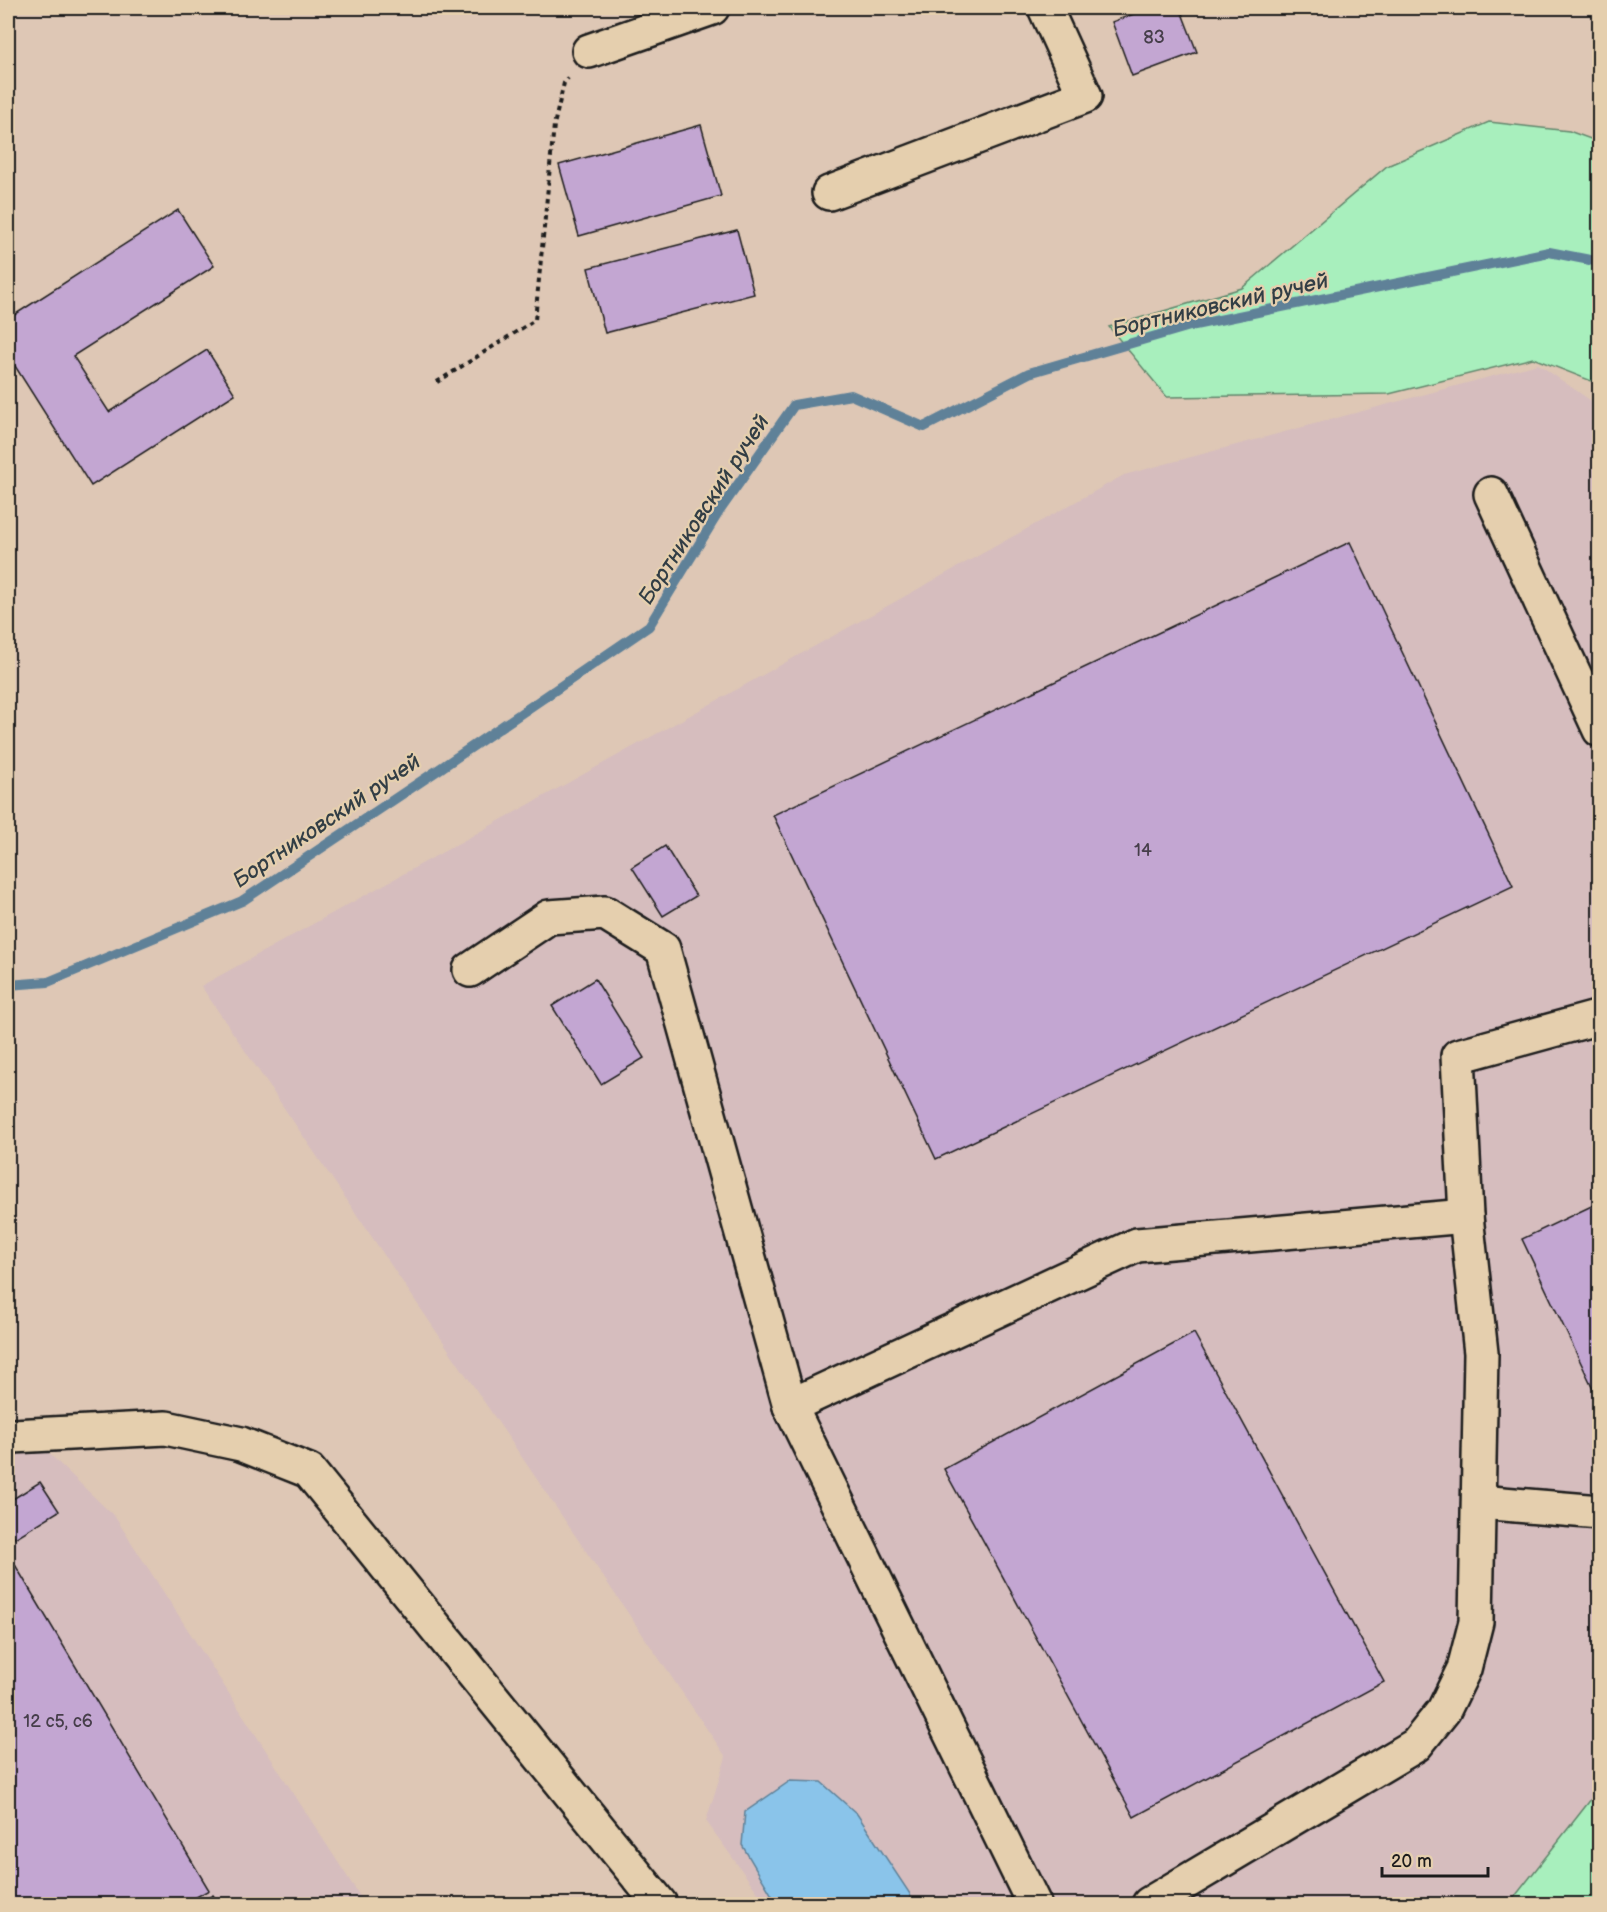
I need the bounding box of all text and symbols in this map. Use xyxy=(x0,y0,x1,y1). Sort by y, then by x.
house number: 83 xyxy=(1143,27,1165,48)
water label: Бортниковский ручей xyxy=(1110,267,1331,343)
water label: Бортниковский ручей xyxy=(633,409,776,610)
water label: Бортниковский ручей xyxy=(228,748,426,894)
house number: 14 xyxy=(1134,840,1152,861)
house number: 12 с5, с6 xyxy=(23,1711,93,1732)
scale bar xyxy=(1382,1840,1488,1878)
text: 20 m xyxy=(1391,1851,1432,1872)

